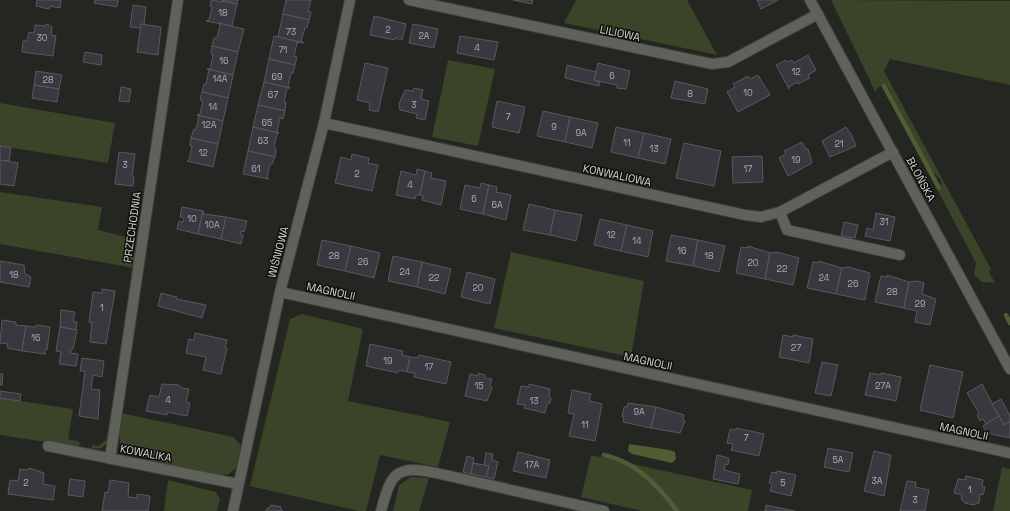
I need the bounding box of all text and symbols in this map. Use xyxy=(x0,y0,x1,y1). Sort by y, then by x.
house number: 18 xyxy=(218,7,228,19)
street label: LILIOWA xyxy=(599,22,642,44)
house number: 2 xyxy=(385,24,391,36)
house number: 73 xyxy=(286,26,296,38)
house number: 2A xyxy=(418,30,430,42)
house number: 30 xyxy=(36,32,48,44)
house number: 4 xyxy=(474,42,480,54)
house number: 71 xyxy=(279,44,288,56)
house number: 16 xyxy=(219,55,229,67)
house number: 12 xyxy=(791,66,801,78)
house number: 6 xyxy=(609,70,615,82)
house number: 69 xyxy=(271,71,283,83)
house number: 14A xyxy=(212,73,228,85)
house number: 28 xyxy=(42,74,54,86)
house number: 10 xyxy=(743,87,753,99)
house number: 8 xyxy=(687,88,693,100)
house number: 67 xyxy=(268,89,278,101)
house number: 3 xyxy=(411,99,417,111)
house number: 14 xyxy=(208,101,218,113)
house number: 7 xyxy=(505,111,511,123)
house number: 65 xyxy=(262,117,272,129)
house number: 12A xyxy=(202,119,217,131)
house number: 9 xyxy=(551,121,557,133)
house number: 9A xyxy=(575,127,587,139)
house number: 63 xyxy=(258,135,268,147)
house number: 11 xyxy=(623,137,631,149)
house number: 21 xyxy=(834,138,844,150)
house number: 13 xyxy=(649,143,659,155)
house number: 12 xyxy=(198,147,208,159)
house number: 19 xyxy=(791,154,801,166)
street label: BŁOŃSKA xyxy=(903,154,939,204)
house number: 3 xyxy=(122,159,128,171)
street label: KONWALIOWA xyxy=(582,161,653,189)
house number: 61 xyxy=(251,163,261,175)
house number: 17 xyxy=(744,163,752,175)
house number: 2 xyxy=(354,168,360,180)
house number: 4 xyxy=(407,179,413,191)
street label: PRZECHODNIA xyxy=(120,190,144,263)
house number: 6 xyxy=(471,193,477,205)
house number: 6A xyxy=(491,199,503,211)
house number: 10 xyxy=(187,213,197,225)
house number: 31 xyxy=(879,216,889,228)
house number: 10A xyxy=(204,219,220,231)
street label: WIŚNIOWA xyxy=(263,224,292,279)
house number: 12 xyxy=(606,229,616,241)
house number: 14 xyxy=(632,235,642,247)
house number: 16 xyxy=(677,245,687,257)
house number: 28 xyxy=(328,250,340,262)
house number: 18 xyxy=(704,250,714,262)
house number: 26 xyxy=(358,256,369,268)
house number: 20 xyxy=(747,257,759,269)
house number: 22 xyxy=(777,263,787,275)
house number: 24 xyxy=(400,266,411,278)
house number: 18 xyxy=(9,269,19,281)
house number: 22 xyxy=(429,272,439,284)
house number: 24 xyxy=(819,272,830,284)
house number: 26 xyxy=(848,278,859,290)
street label: MAGNOLII xyxy=(305,279,357,303)
house number: 20 xyxy=(472,282,484,294)
house number: 28 xyxy=(886,286,898,298)
house number: 29 xyxy=(915,298,925,310)
house number: 1 xyxy=(100,302,104,314)
house number: 16 xyxy=(31,332,41,344)
house number: 27 xyxy=(791,342,801,354)
street label: MAGNOLII xyxy=(622,349,674,373)
house number: 19 xyxy=(383,355,393,367)
house number: 17 xyxy=(425,361,433,373)
house number: 15 xyxy=(474,380,484,392)
house number: 27A xyxy=(875,380,891,392)
house number: 4 xyxy=(165,394,171,406)
house number: 13 xyxy=(529,395,539,407)
house number: 9A xyxy=(633,406,645,418)
house number: 11 xyxy=(581,419,589,431)
street label: MAGNOLII xyxy=(938,419,990,443)
house number: 7 xyxy=(743,432,749,444)
street label: KOWALIKA xyxy=(119,441,173,465)
house number: 5A xyxy=(832,454,844,466)
house number: 17A xyxy=(525,459,540,471)
house number: 3A xyxy=(871,475,883,487)
house number: 2 xyxy=(23,477,29,489)
house number: 5 xyxy=(780,477,786,489)
house number: 1 xyxy=(968,484,972,496)
house number: 3 xyxy=(912,494,918,506)

